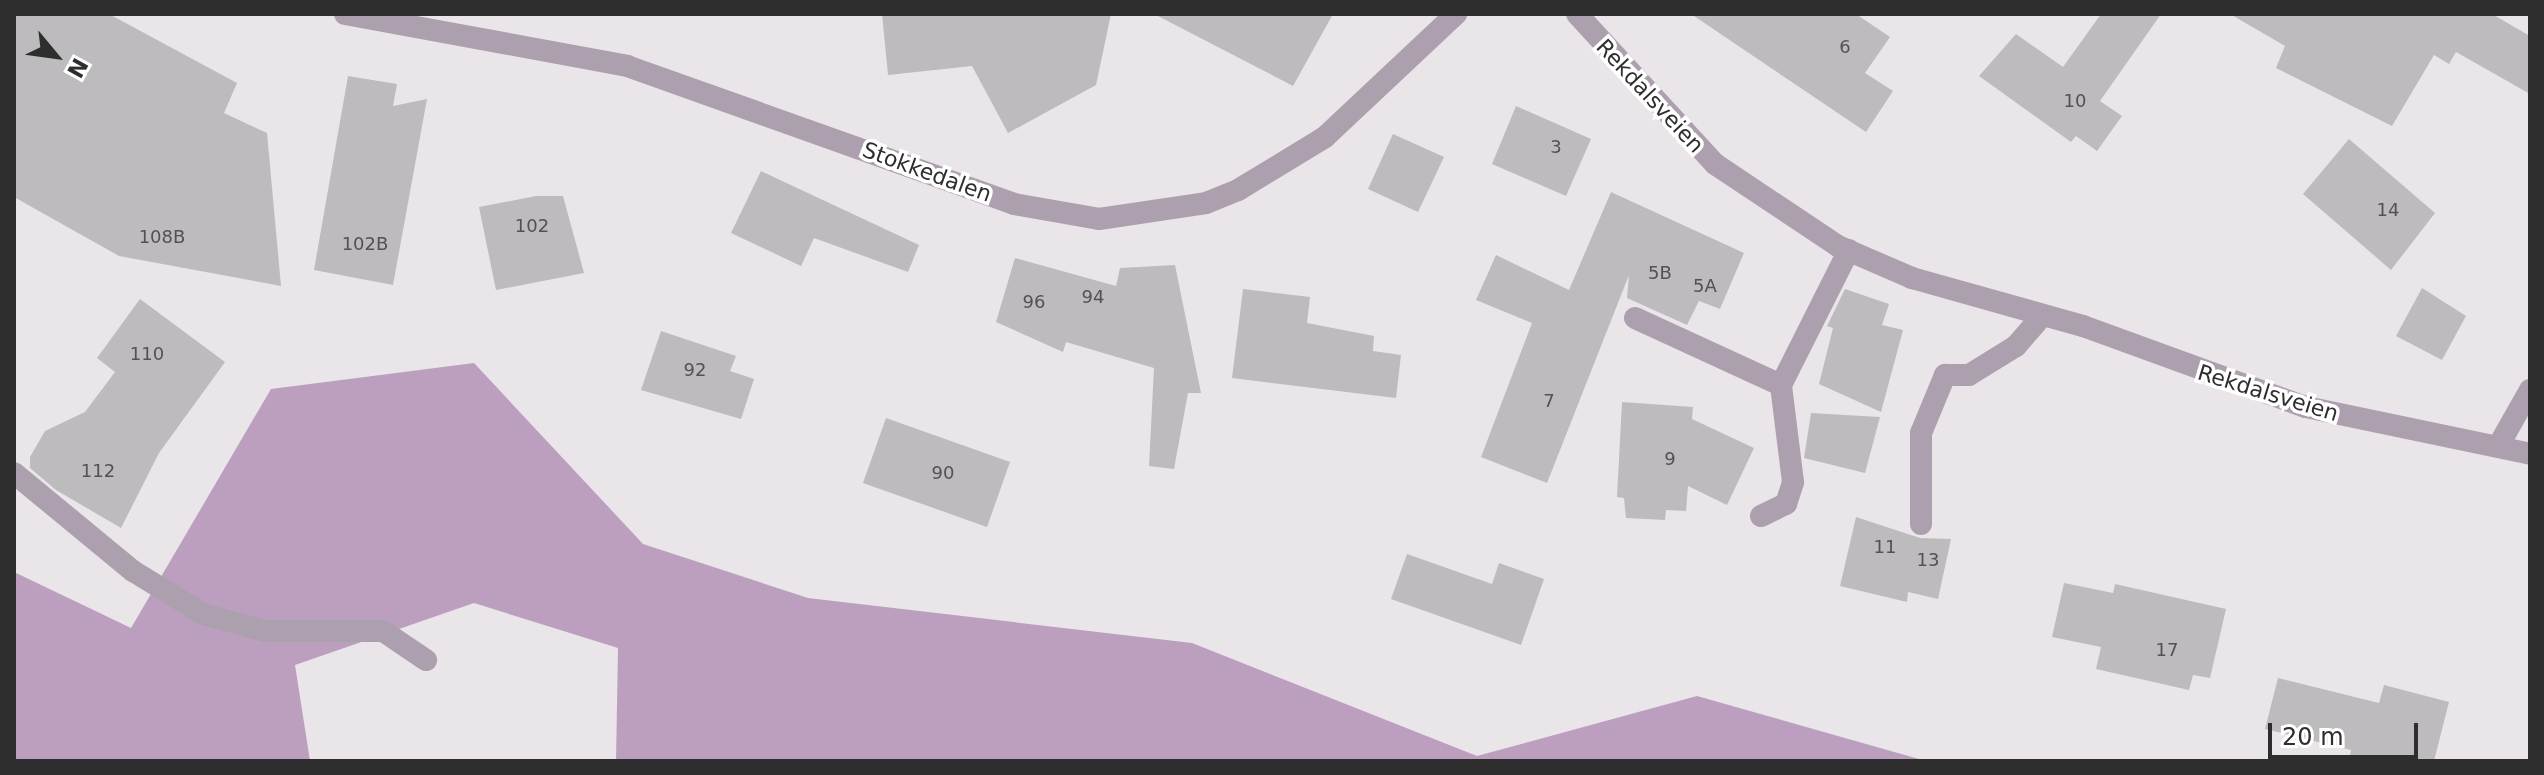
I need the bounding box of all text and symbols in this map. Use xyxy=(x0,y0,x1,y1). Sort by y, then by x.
north arrow xyxy=(16,16,96,96)
street label: Rekdalsveien xyxy=(1591,34,1709,158)
house number: 6 xyxy=(1839,36,1851,58)
text: N xyxy=(62,54,93,82)
house number: 10 xyxy=(2064,90,2086,112)
street label: Stokkedalen xyxy=(859,136,995,208)
house number: 3 xyxy=(1550,136,1562,158)
house number: 14 xyxy=(2377,199,2399,221)
house number: 102 xyxy=(515,215,549,237)
house number: 108B xyxy=(139,226,185,248)
house number: 102B xyxy=(342,233,388,255)
house number: 5B xyxy=(1648,262,1672,284)
house number: 5A xyxy=(1693,275,1717,297)
house number: 94 xyxy=(1082,286,1104,308)
house number: 96 xyxy=(1023,291,1045,313)
house number: 110 xyxy=(130,343,164,365)
house number: 92 xyxy=(684,359,706,381)
street label: Rekdalsveien xyxy=(2194,359,2342,427)
house number: 7 xyxy=(1543,390,1555,412)
house number: 9 xyxy=(1664,448,1676,470)
house number: 112 xyxy=(81,460,115,482)
house number: 90 xyxy=(932,462,954,484)
house number: 11 xyxy=(1874,536,1896,558)
house number: 13 xyxy=(1917,549,1939,571)
house number: 17 xyxy=(2156,639,2178,661)
scale bar xyxy=(2272,707,2422,757)
text: 20 m xyxy=(2282,723,2344,751)

